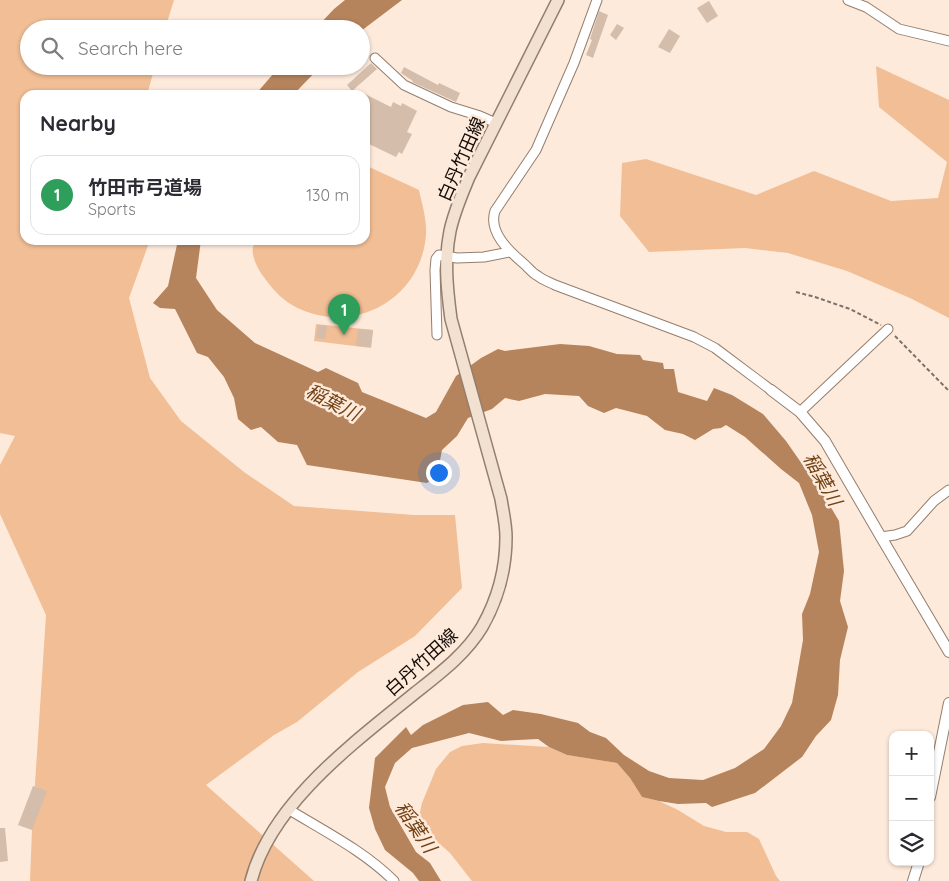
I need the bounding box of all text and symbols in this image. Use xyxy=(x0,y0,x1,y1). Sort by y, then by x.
search box xyxy=(20,20,370,75)
icon: search xyxy=(38,34,66,62)
text: Search here xyxy=(78,36,183,60)
text: Nearby xyxy=(40,110,116,136)
street label: 白丹竹田線 xyxy=(432,113,490,205)
text: 竹田市弓道場 xyxy=(88,175,202,199)
text: 1 xyxy=(54,185,60,205)
text: 130 m xyxy=(306,185,349,205)
text: Sports xyxy=(88,199,136,219)
pin: 1 xyxy=(328,294,360,335)
water label: 稲葉川 xyxy=(302,378,366,427)
water label: 稲葉川 xyxy=(799,448,848,511)
your location xyxy=(426,460,452,486)
street label: 白丹竹田線 xyxy=(380,623,462,701)
map controls xyxy=(889,731,934,866)
button: + xyxy=(889,731,934,776)
button: − xyxy=(889,776,934,821)
water label: 稲葉川 xyxy=(390,797,443,859)
button: layers xyxy=(889,821,934,866)

